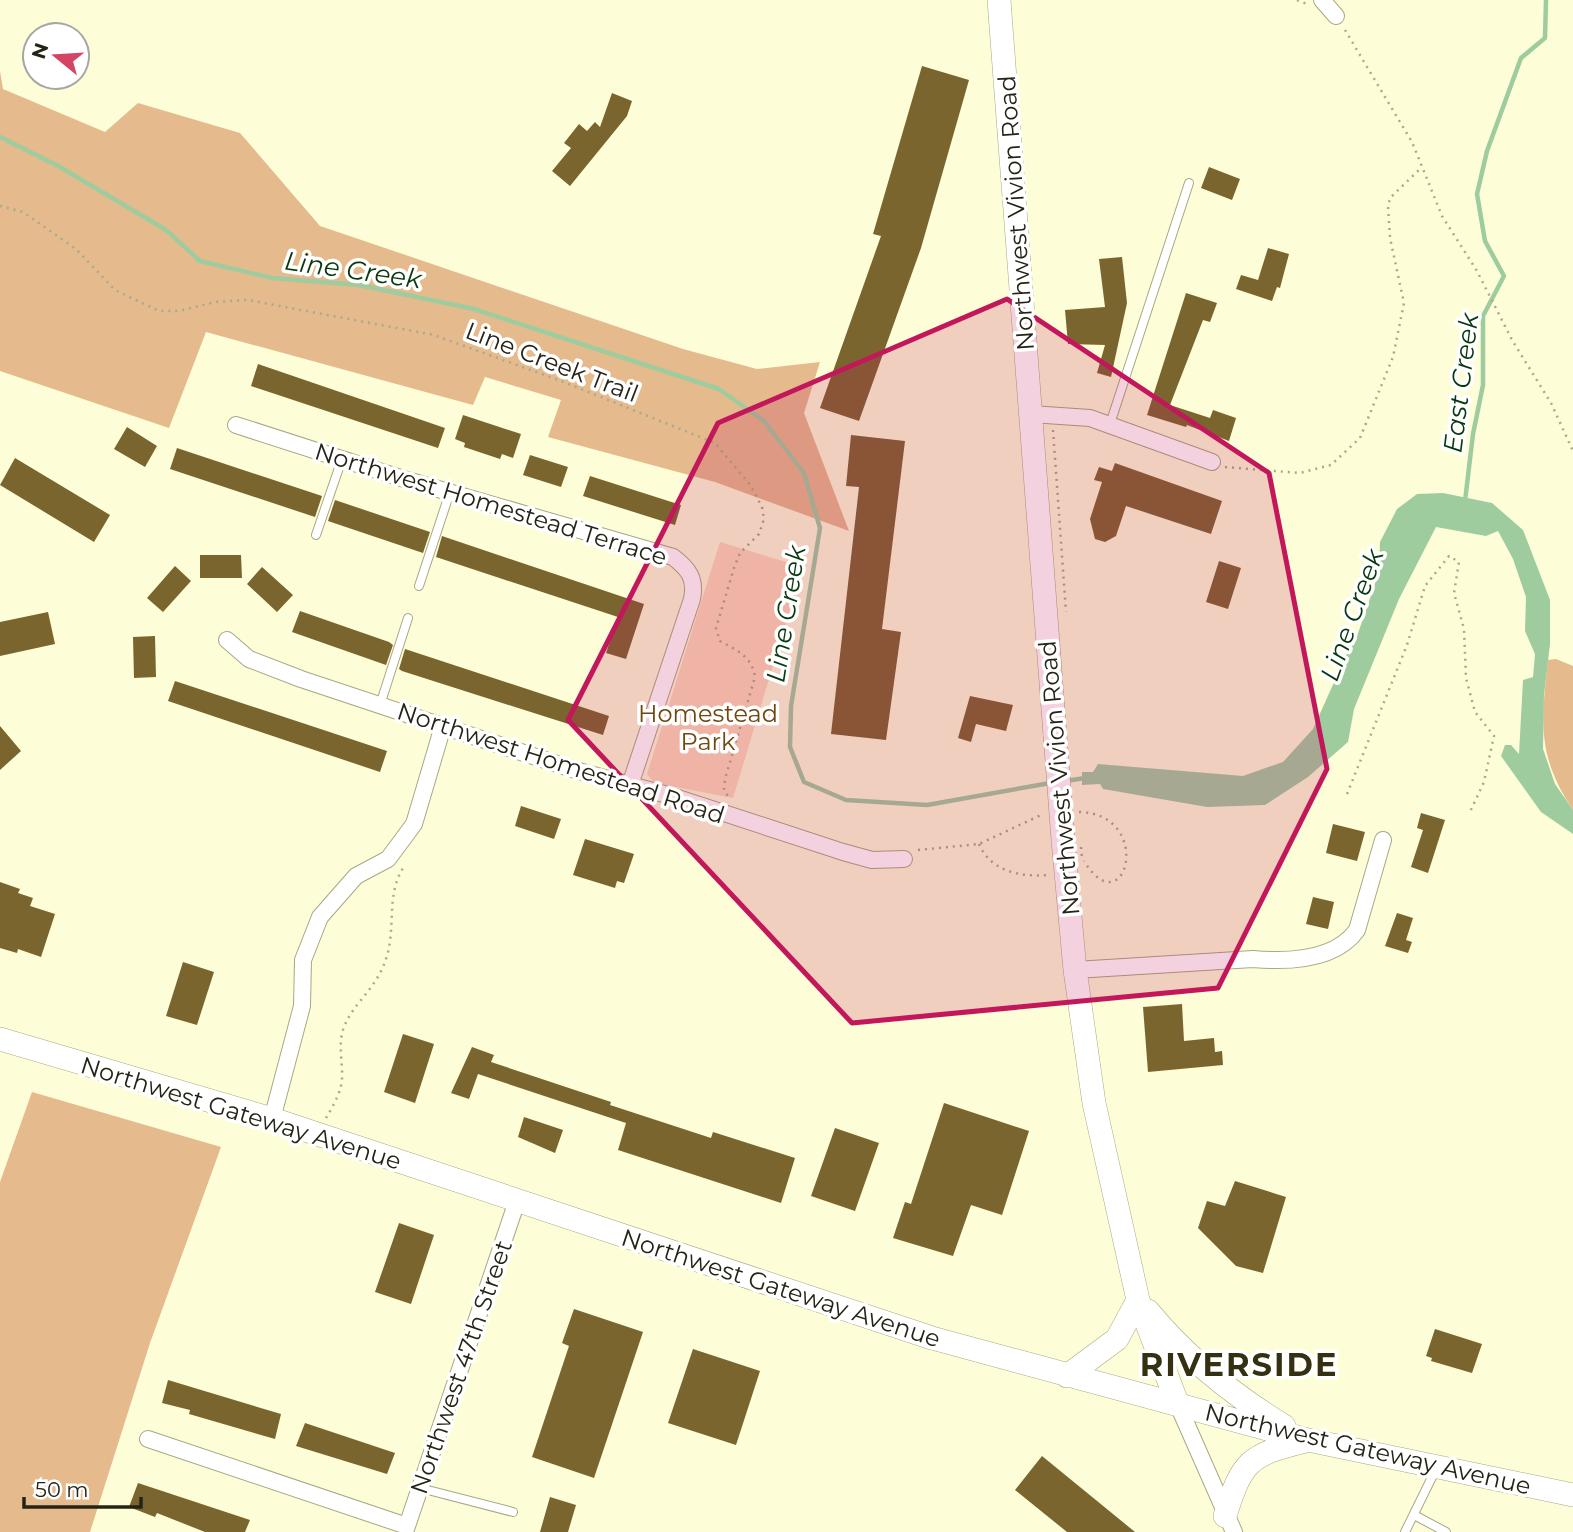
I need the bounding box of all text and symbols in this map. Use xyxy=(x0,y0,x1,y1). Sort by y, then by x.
north arrow xyxy=(21,21,91,91)
text: N xyxy=(27,40,54,62)
street label: Northwest Vivion Road xyxy=(992,74,1040,352)
water label: Line Creek xyxy=(282,245,425,296)
water label: East Creek xyxy=(1437,310,1486,455)
street label: Line Creek Trail xyxy=(462,316,642,408)
street label: Northwest Homestead Terrace xyxy=(311,437,671,571)
water label: Line Creek xyxy=(759,542,813,685)
water label: Line Creek xyxy=(1313,543,1391,685)
street label: Northwest Vivion Road xyxy=(1033,639,1085,917)
street label: Northwest Homestead Road xyxy=(394,696,728,830)
park label: Homestead Park xyxy=(638,699,778,756)
street label: Northwest Gateway Avenue xyxy=(77,1050,405,1176)
street label: Northwest Gateway Avenue xyxy=(618,1223,944,1353)
street label: Northwest 47th Street xyxy=(404,1236,518,1498)
district label: RIVERSIDE xyxy=(1140,1345,1338,1384)
street label: Northwest Gateway Avenue xyxy=(1202,1397,1534,1501)
scale bar xyxy=(24,1466,142,1510)
text: 50 m xyxy=(35,1477,89,1502)

